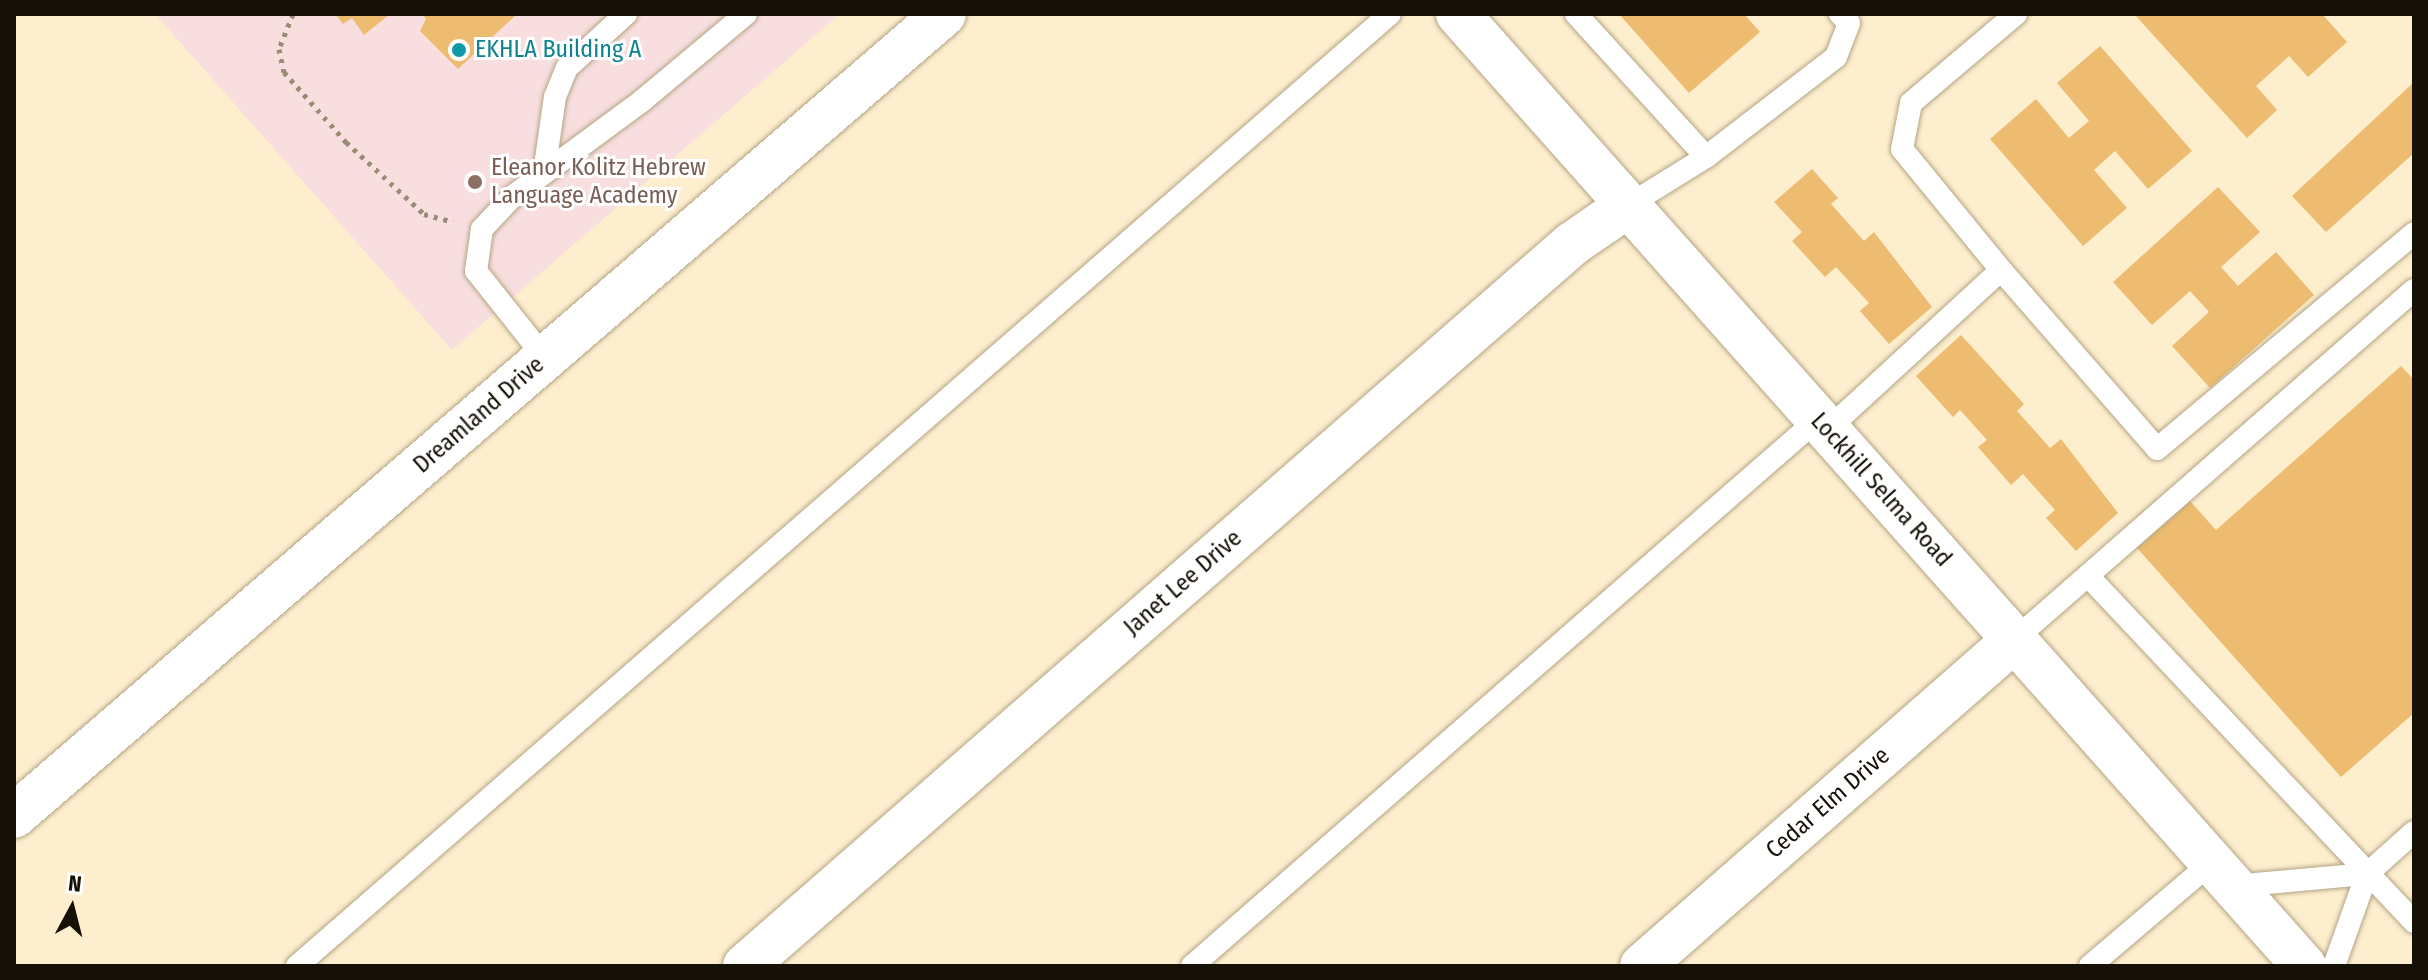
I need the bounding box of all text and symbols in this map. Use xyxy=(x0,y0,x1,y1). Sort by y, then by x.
place label: EKHLA Building A xyxy=(475,36,641,64)
marker: EKHLA Building A xyxy=(450,41,468,59)
place label: Eleanor Kolitz Hebrew Language Academy xyxy=(491,154,706,210)
marker: Eleanor Kolitz Hebrew Language Academy xyxy=(466,173,484,191)
street label: Dreamland Drive xyxy=(408,351,550,479)
street label: Lockhill Selma Road xyxy=(1804,407,1958,573)
street label: Janet Lee Drive xyxy=(1118,524,1248,642)
street label: Cedar Elm Drive xyxy=(1760,741,1896,865)
north arrow xyxy=(32,868,112,948)
text: N xyxy=(67,869,83,898)

